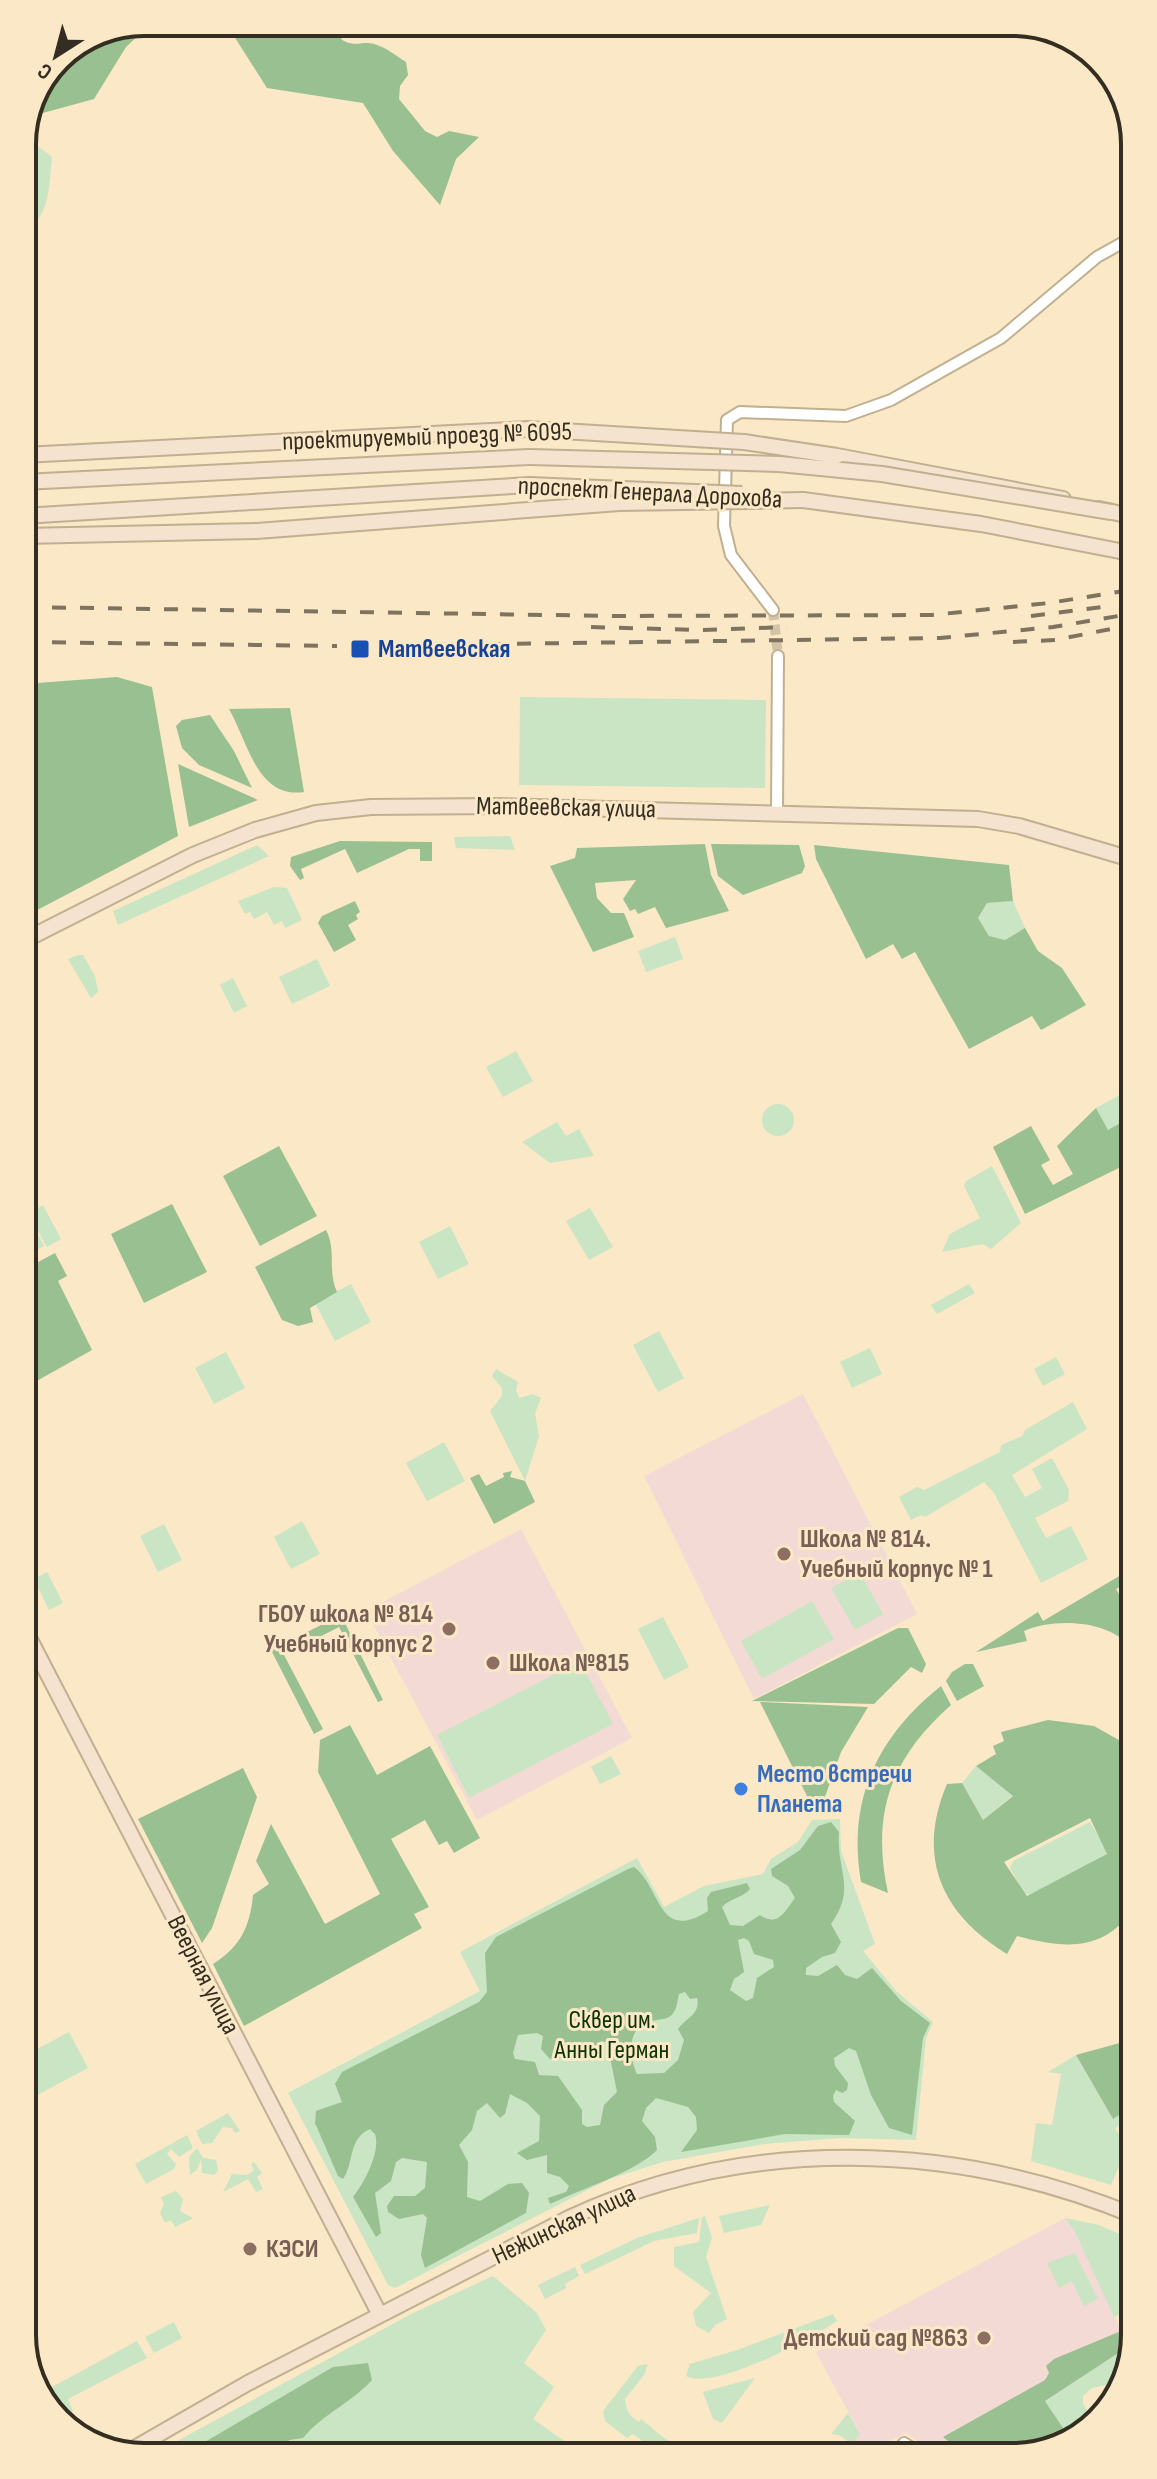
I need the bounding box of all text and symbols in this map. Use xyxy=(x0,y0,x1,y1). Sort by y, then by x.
north arrow xyxy=(16,16,96,96)
text: С xyxy=(33,57,58,85)
street label: проектируемый проезд № 6095 xyxy=(282,416,572,458)
street label: проспект Генерала Дорохова xyxy=(517,471,783,515)
place label: Матвеевская xyxy=(378,634,511,665)
marker: Матвеевская xyxy=(349,638,371,660)
street label: Матвеевская улица xyxy=(476,791,656,825)
place label: Школа № 814. Учебный корпус № 1 xyxy=(800,1524,993,1585)
marker: Школа № 814. Учебный корпус № 1 xyxy=(775,1545,793,1563)
place label: ГБОУ школа № 814 Учебный корпус 2 xyxy=(258,1599,433,1660)
marker: ГБОУ школа № 814 Учебный корпус 2 xyxy=(440,1620,458,1638)
place label: Школа №815 xyxy=(509,1648,629,1679)
marker: Школа №815 xyxy=(484,1654,502,1672)
place label: Место встречи Планета xyxy=(757,1759,912,1820)
marker: Место встречи Планета xyxy=(732,1780,750,1798)
street label: Веерная улица xyxy=(160,1910,246,2040)
park label: Сквер им. Анны Герман xyxy=(554,2005,669,2066)
street label: Нежинская улица xyxy=(487,2178,641,2272)
place label: КЭСИ xyxy=(266,2234,318,2265)
marker: КЭСИ xyxy=(241,2240,259,2258)
place label: Детский сад №863 xyxy=(784,2323,968,2354)
marker: Детский сад №863 xyxy=(975,2329,993,2347)

